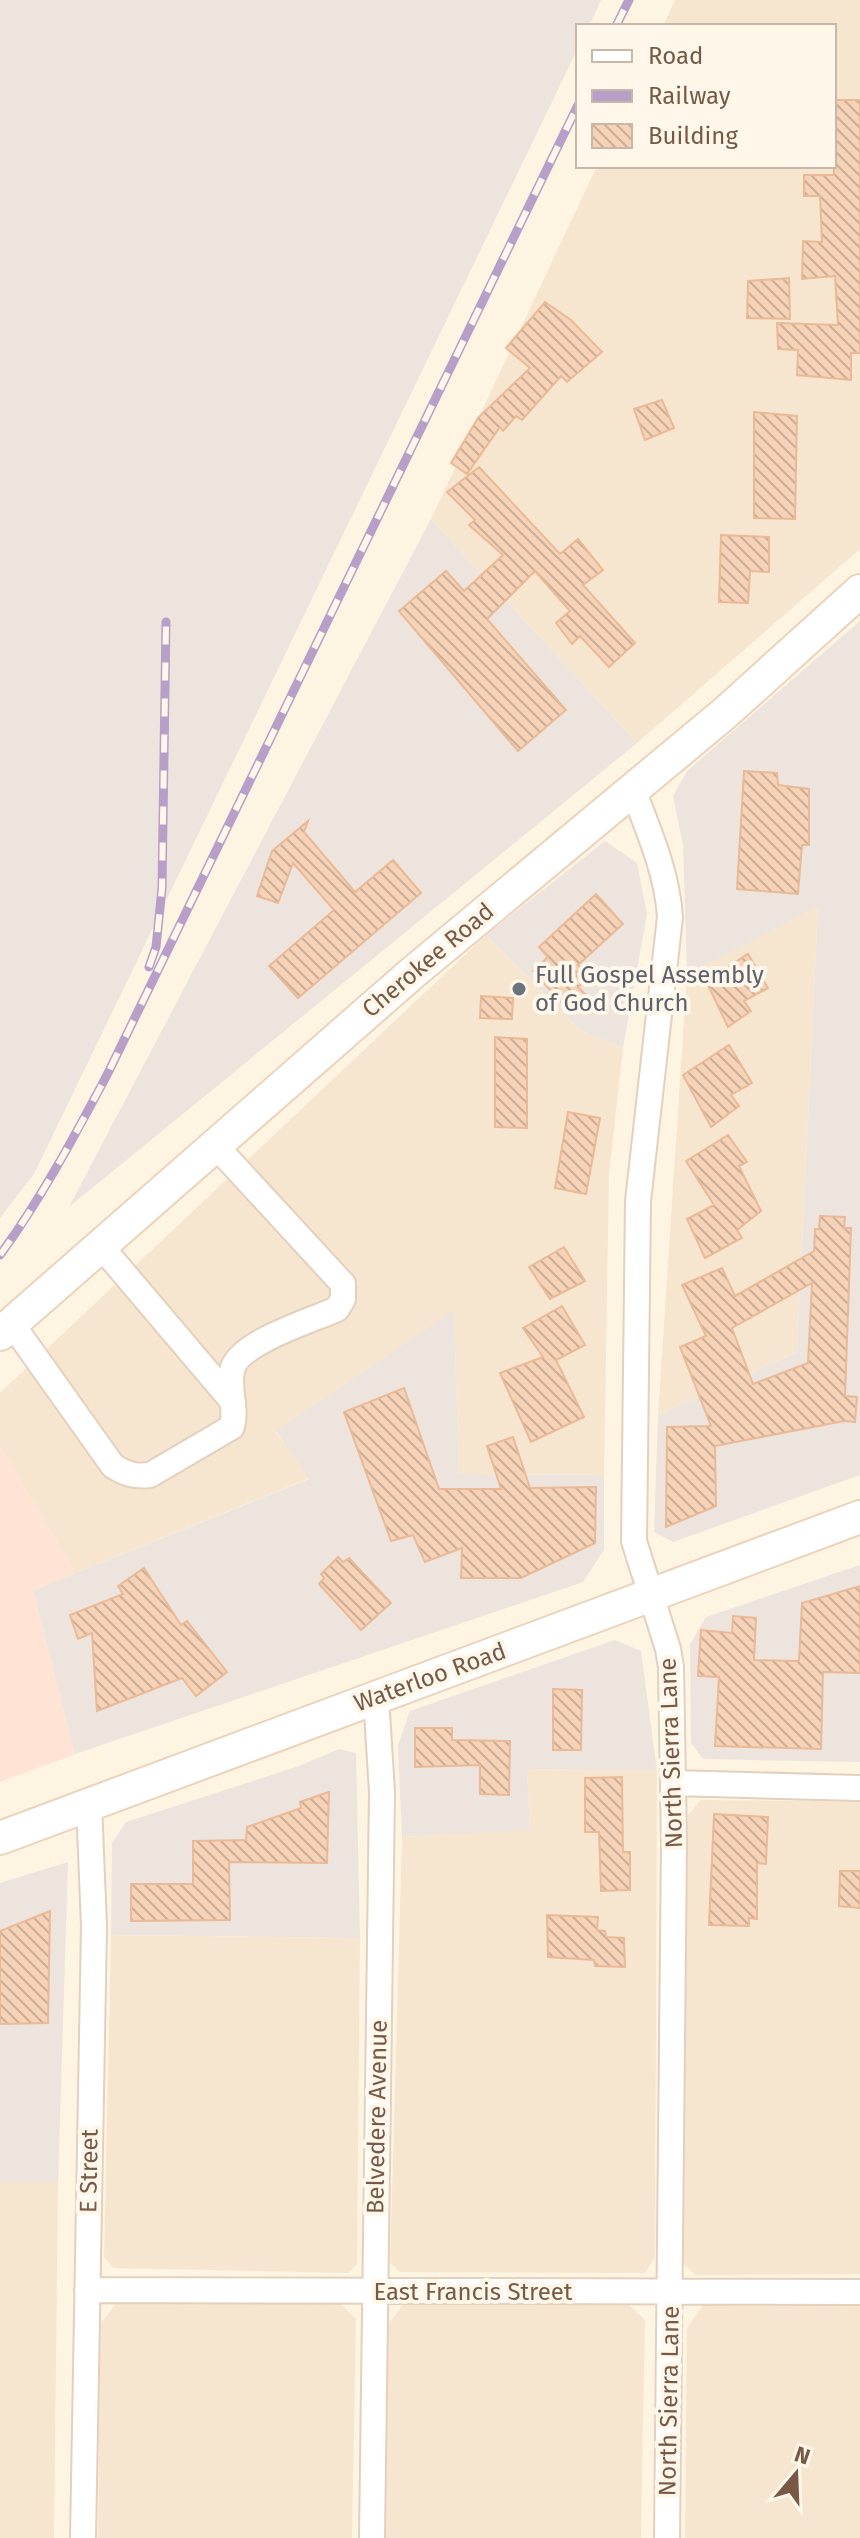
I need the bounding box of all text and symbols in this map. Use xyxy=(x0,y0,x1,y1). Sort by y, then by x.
legend xyxy=(576,24,836,168)
text: Road xyxy=(648,42,703,70)
text: Railway xyxy=(648,82,731,110)
text: Building xyxy=(648,122,738,150)
street label: Cherokee Road xyxy=(357,897,499,1023)
place label: Full Gospel Assembly of God Church xyxy=(535,961,764,1017)
marker: Full Gospel Assembly of God Church xyxy=(510,980,528,998)
street label: Waterloo Road xyxy=(350,1637,510,1717)
street label: North Sierra Lane xyxy=(654,1657,688,1849)
street label: Belvedere Avenue xyxy=(361,2020,393,2214)
street label: E Street xyxy=(74,2128,104,2213)
street label: East Francis Street xyxy=(373,2278,573,2306)
street label: North Sierra Lane xyxy=(653,2305,685,2497)
north arrow xyxy=(756,2434,836,2514)
text: N xyxy=(791,2440,814,2471)

